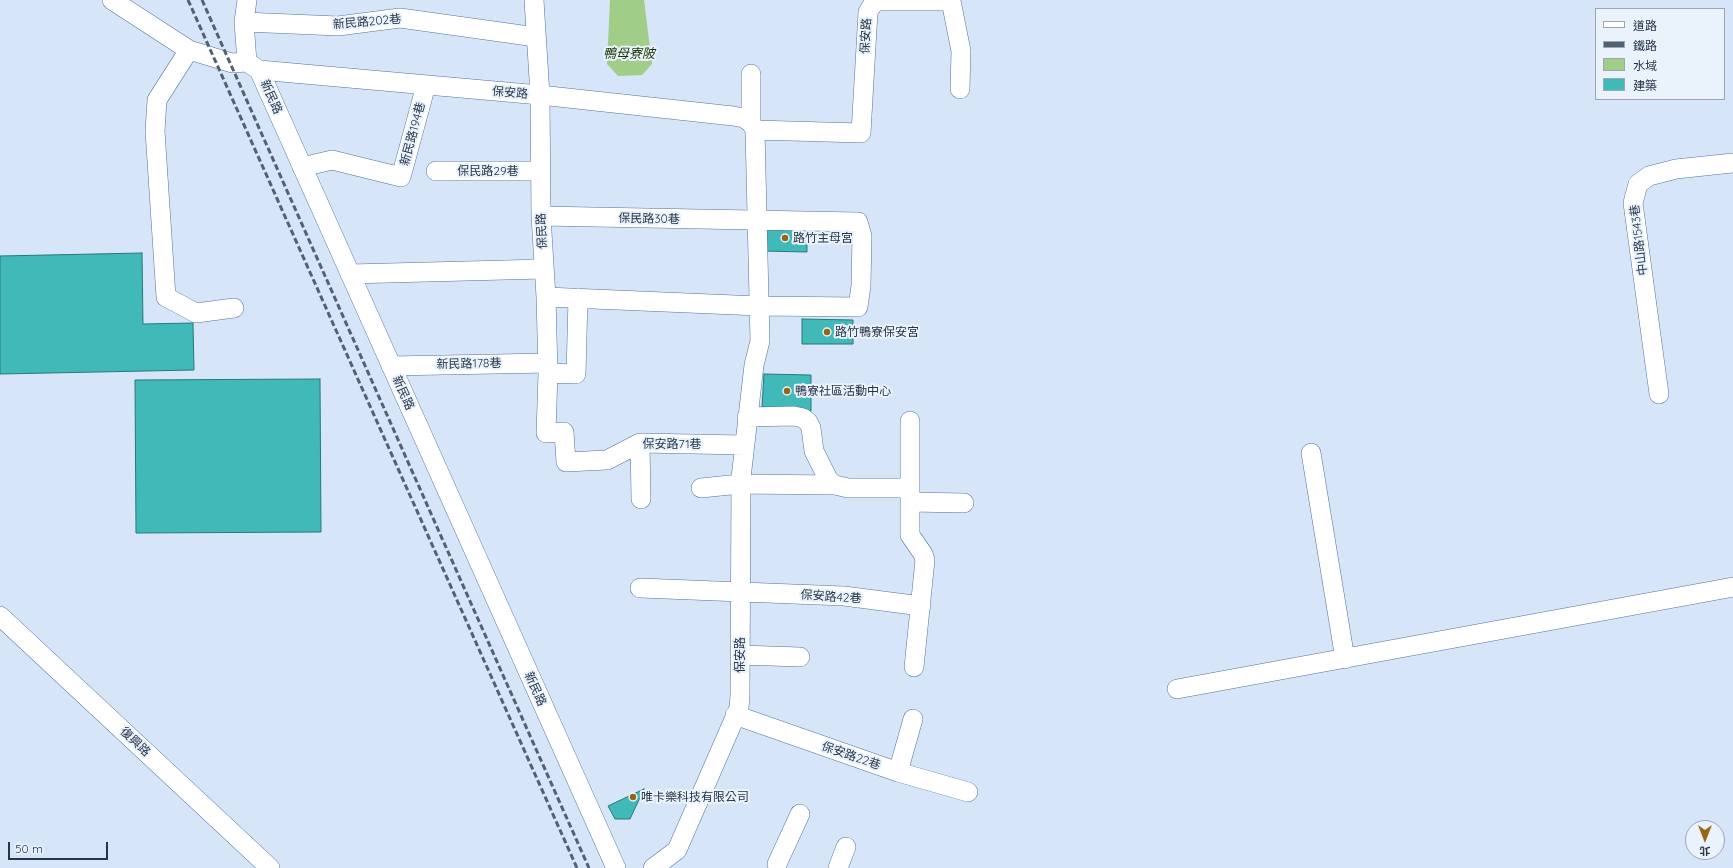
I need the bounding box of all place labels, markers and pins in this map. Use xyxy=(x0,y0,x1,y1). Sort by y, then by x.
place label: 路竹主母宮 xyxy=(793,231,853,245)
marker: 路竹主母宮 xyxy=(780,233,790,243)
place label: 路竹鴨寮保安宮 xyxy=(835,325,919,339)
marker: 路竹鴨寮保安宮 xyxy=(822,327,832,337)
place label: 鴨寮社區活動中心 xyxy=(795,384,891,398)
marker: 鴨寮社區活動中心 xyxy=(782,386,792,396)
place label: 唯卡樂科技有限公司 xyxy=(641,790,749,804)
marker: 唯卡樂科技有限公司 xyxy=(628,792,638,802)

